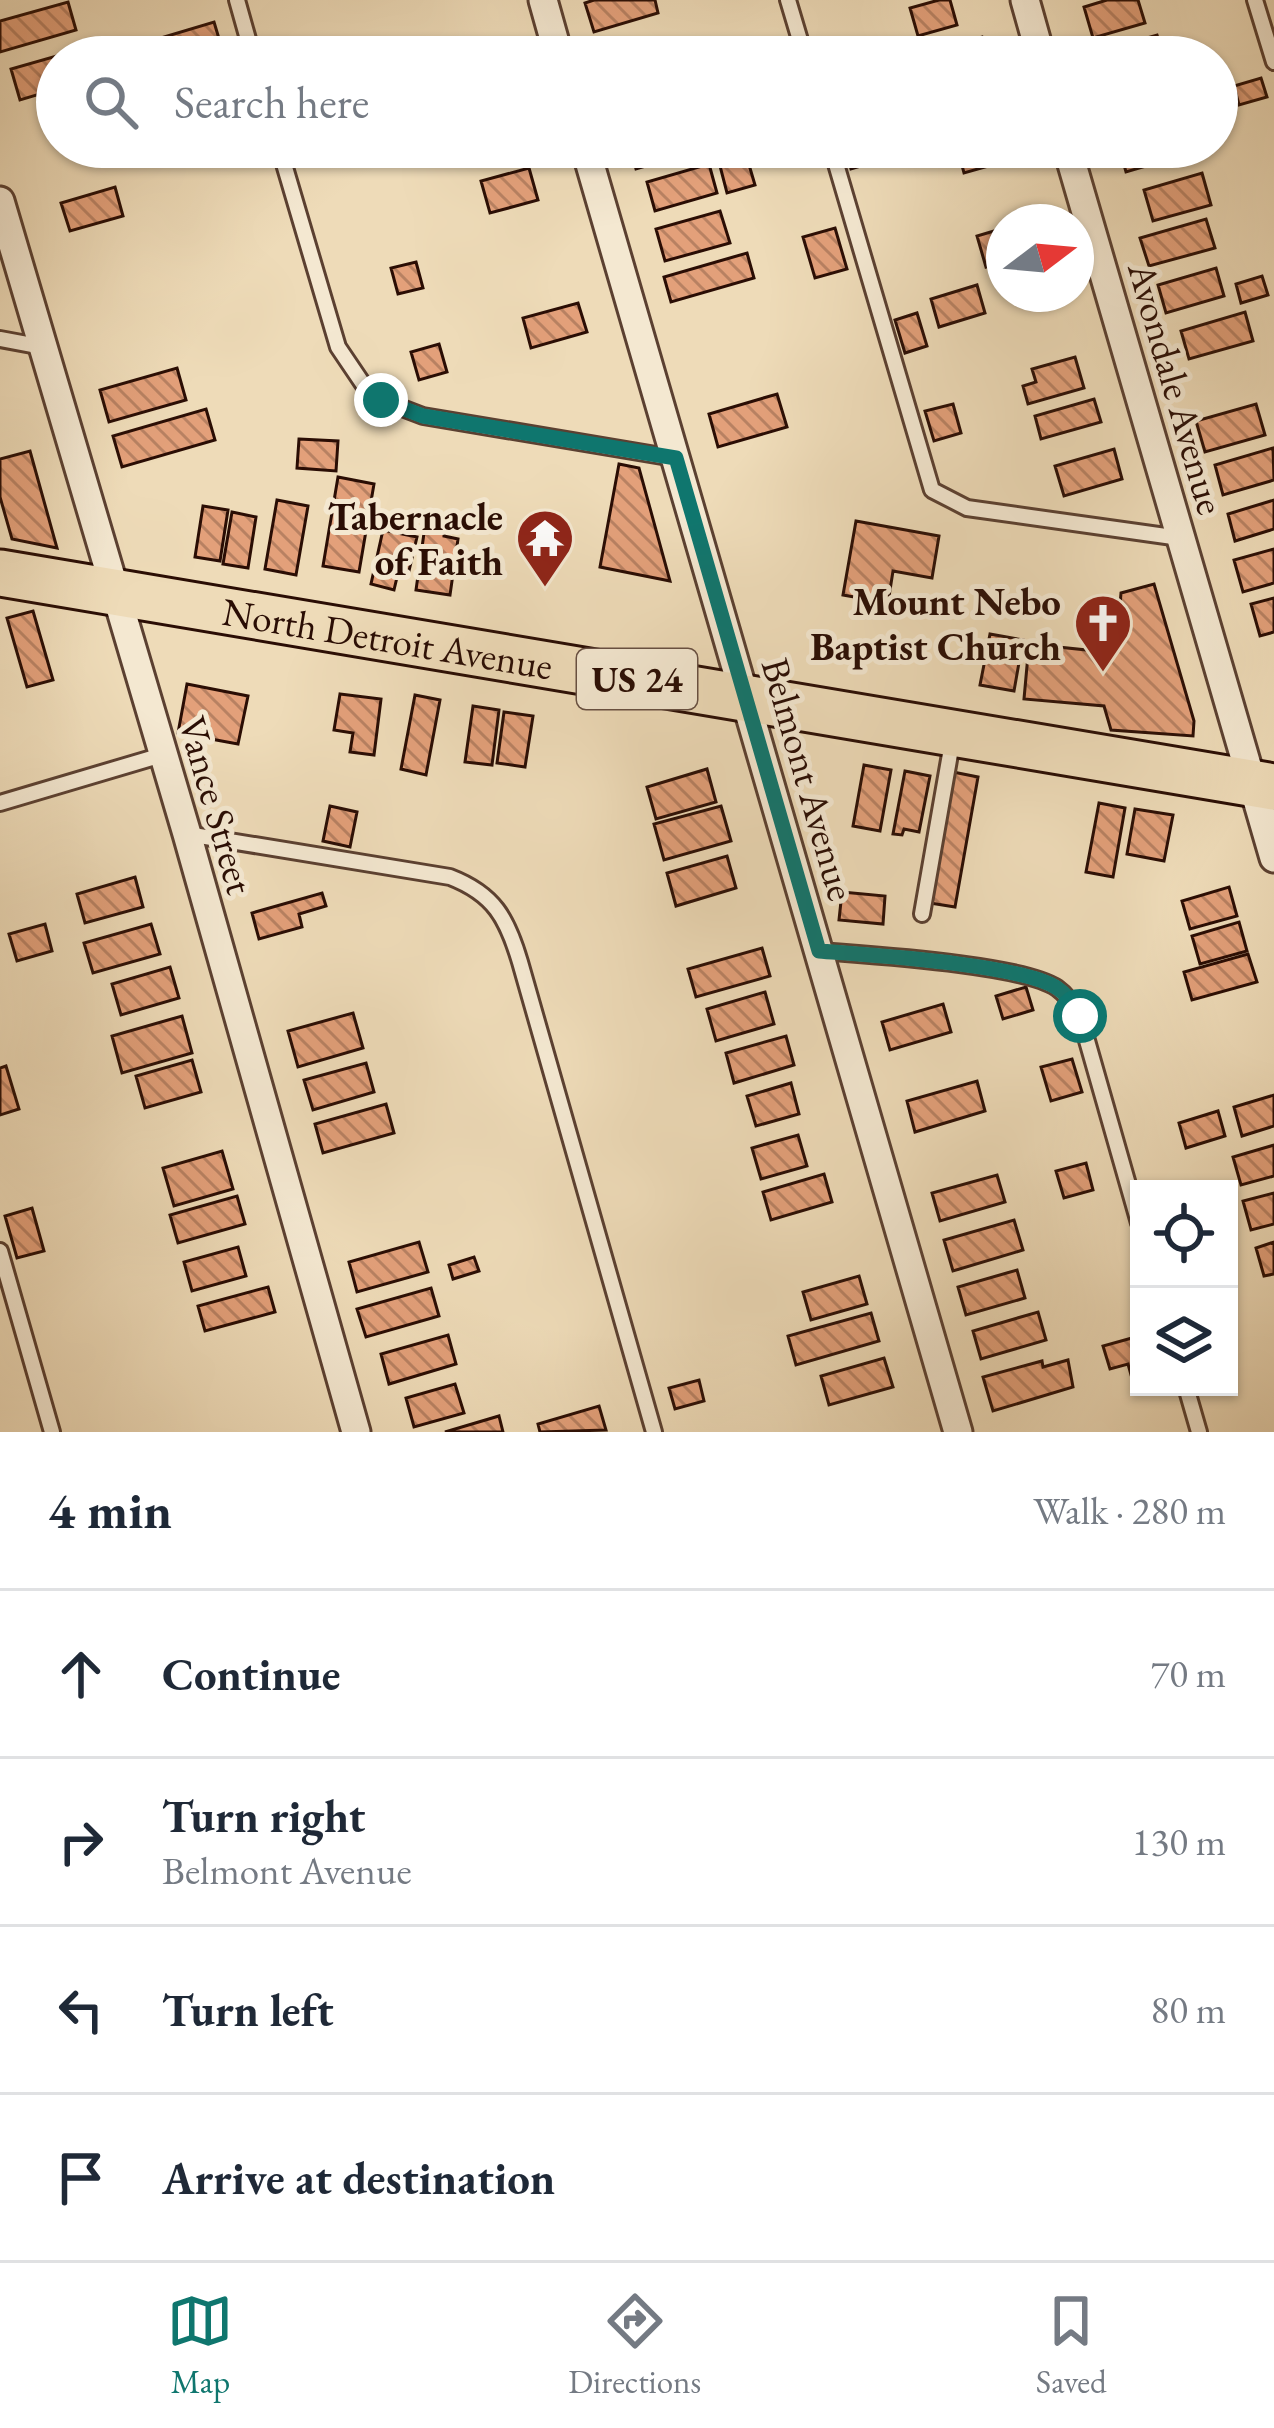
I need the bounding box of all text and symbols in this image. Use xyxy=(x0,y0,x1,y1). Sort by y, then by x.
search box xyxy=(36,36,1238,168)
icon: search xyxy=(78,69,144,135)
text: Search here xyxy=(174,73,369,131)
north arrow xyxy=(986,204,1094,312)
street label: Avondale Avenue xyxy=(1116,255,1237,520)
route end xyxy=(354,373,408,427)
place label: Tabernacle of Faith xyxy=(328,491,503,587)
temple icon: Tabernacle of Faith xyxy=(514,507,576,589)
place label: Mount Nebo Baptist Church xyxy=(810,576,1061,672)
street label: North Detroit Avenue xyxy=(218,586,557,691)
church icon: Mount Nebo Baptist Church xyxy=(1072,592,1134,674)
road number: US 24 xyxy=(577,649,697,709)
street label: Belmont Avenue xyxy=(750,652,867,906)
street label: Vance Street xyxy=(167,711,266,900)
route start xyxy=(1053,989,1107,1043)
map controls xyxy=(1130,1180,1238,1396)
button: locate xyxy=(1130,1180,1238,1288)
button: layers xyxy=(1130,1288,1238,1396)
text: 4 min xyxy=(48,1477,172,1543)
text: Walk · 280 m xyxy=(1033,1485,1226,1536)
icon: ahead xyxy=(48,1641,114,1707)
text: Continue xyxy=(162,1645,340,1703)
text: 70 m xyxy=(1150,1648,1226,1699)
text: Turn right xyxy=(162,1787,365,1845)
icon: right xyxy=(48,1809,114,1875)
text: 130 m xyxy=(1132,1816,1226,1867)
text: Belmont Avenue xyxy=(162,1845,412,1896)
icon: left xyxy=(48,1977,114,2043)
text: Turn left xyxy=(162,1981,334,2039)
text: 80 m xyxy=(1150,1984,1226,2035)
icon: arrive xyxy=(48,2145,114,2211)
text: Arrive at destination xyxy=(162,2149,555,2207)
tab: Map xyxy=(167,2288,233,2403)
tab: Directions xyxy=(568,2288,701,2403)
tab: Saved xyxy=(1036,2288,1107,2403)

